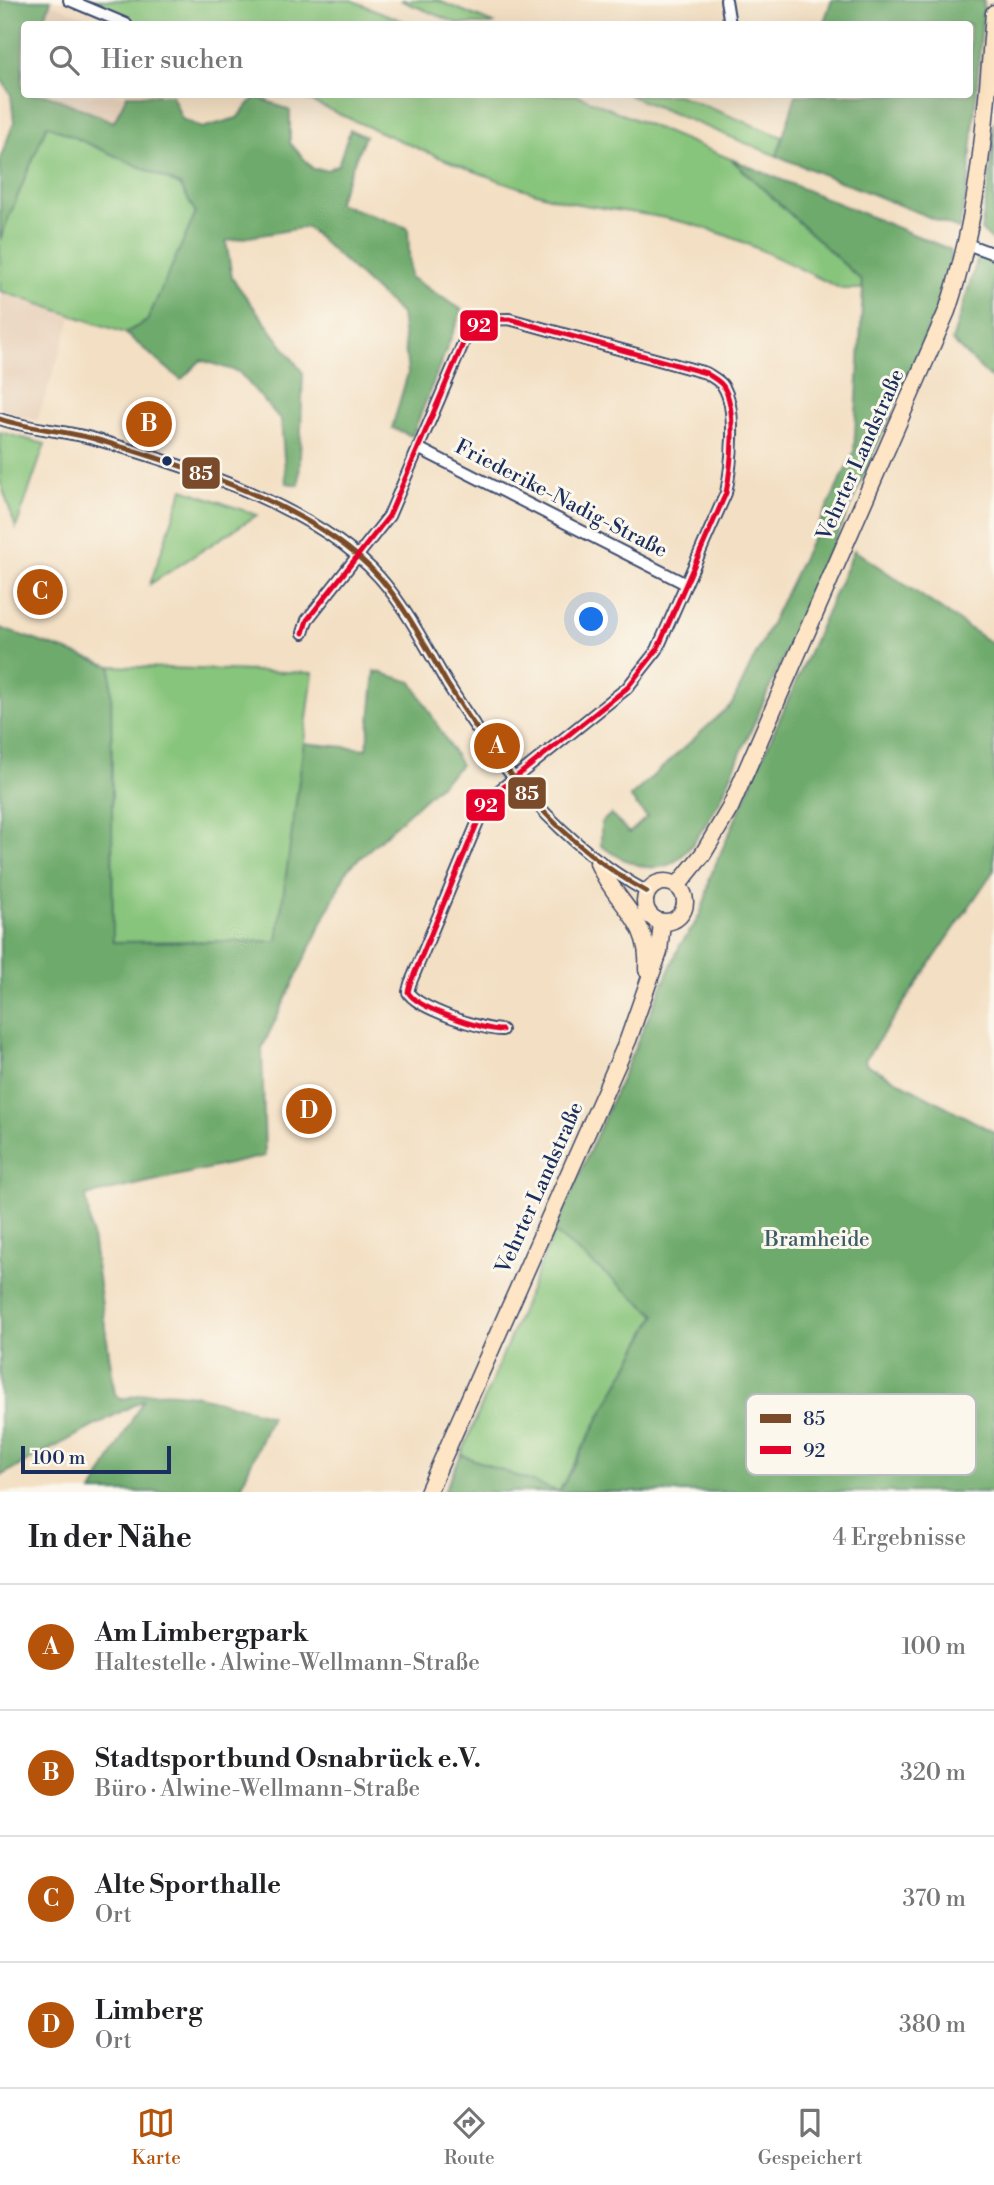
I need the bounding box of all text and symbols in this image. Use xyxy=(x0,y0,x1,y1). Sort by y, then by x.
search box xyxy=(21,21,973,98)
icon: search xyxy=(45,41,83,79)
text: Hier suchen xyxy=(101,44,243,76)
line badge: 92 xyxy=(459,309,499,342)
text: 92 xyxy=(467,314,491,338)
street label: Vehrter Landstraße xyxy=(811,365,911,546)
pin: B xyxy=(126,398,172,450)
street label: Friederike-Nadig-Straße xyxy=(450,434,672,564)
unlabelled marker xyxy=(160,454,174,468)
line badge: 85 xyxy=(181,456,221,490)
text: 85 xyxy=(189,462,213,486)
pin: C xyxy=(17,566,63,618)
your location xyxy=(574,602,608,636)
pin: A xyxy=(474,720,520,772)
line badge: 85 xyxy=(507,776,547,810)
text: 85 xyxy=(515,782,539,806)
line badge: 92 xyxy=(465,788,506,822)
text: 92 xyxy=(474,794,498,818)
pin: D xyxy=(286,1085,332,1137)
street label: Vehrter Landstraße xyxy=(490,1098,590,1279)
park label: Bramheide xyxy=(763,1227,870,1253)
legend xyxy=(746,1394,976,1475)
text: 85 xyxy=(803,1407,825,1431)
text: 92 xyxy=(803,1439,825,1463)
scale bar xyxy=(21,1443,172,1475)
text: 100 m xyxy=(32,1446,85,1470)
text: In der Nähe xyxy=(28,1519,192,1557)
text: 4 Ergebnisse xyxy=(833,1524,966,1552)
text: Am Limbergpark xyxy=(95,1617,308,1649)
text: A xyxy=(43,1633,59,1661)
text: 100 m xyxy=(901,1633,966,1661)
text: Haltestelle · Alwine-Wellmann-Straße xyxy=(95,1649,480,1677)
text: Stadtsportbund Osnabrück e.V. xyxy=(95,1743,481,1775)
text: B xyxy=(42,1759,60,1787)
text: 320 m xyxy=(900,1759,966,1787)
text: Büro · Alwine-Wellmann-Straße xyxy=(95,1775,420,1803)
text: Alte Sporthalle xyxy=(95,1869,281,1901)
text: C xyxy=(43,1885,59,1913)
text: 370 m xyxy=(903,1885,966,1913)
text: Ort xyxy=(95,1901,132,1929)
text: Limberg xyxy=(95,1995,203,2027)
text: D xyxy=(42,2011,60,2039)
text: 380 m xyxy=(899,2011,966,2039)
text: Ort xyxy=(95,2027,132,2055)
tab: Karte xyxy=(132,2104,181,2170)
tab: Route xyxy=(444,2104,495,2170)
tab: Gespeichert xyxy=(758,2104,862,2170)

